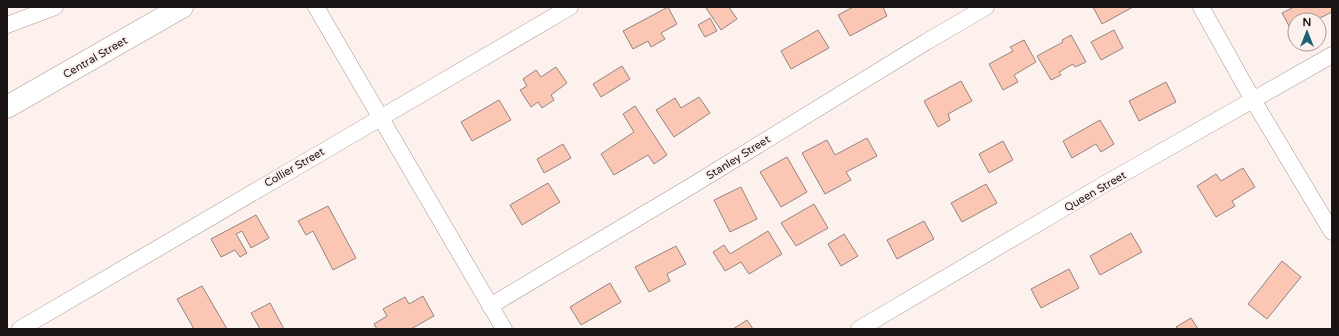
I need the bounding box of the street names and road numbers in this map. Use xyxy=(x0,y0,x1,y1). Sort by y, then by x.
street label: Central Street xyxy=(61,34,130,81)
street label: Stanley Street xyxy=(704,133,773,182)
street label: Collier Street xyxy=(262,145,327,190)
street label: Queen Street xyxy=(1062,169,1128,214)

